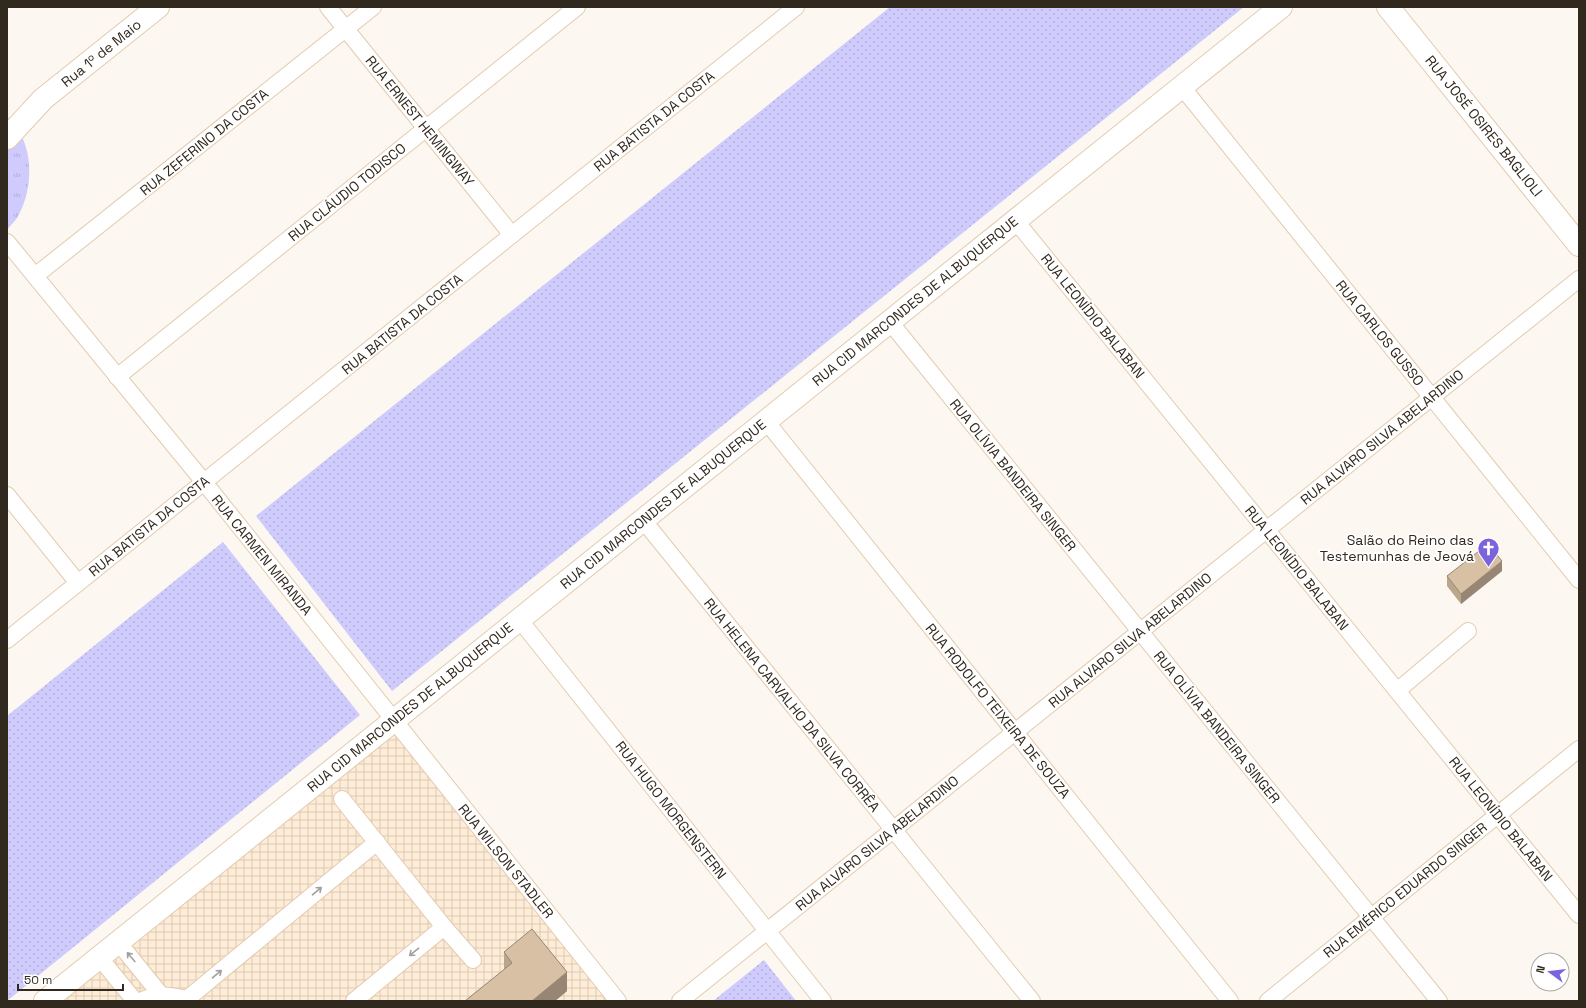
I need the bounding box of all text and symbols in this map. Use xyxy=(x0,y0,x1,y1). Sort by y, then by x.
street label: Rua 1º de Maio xyxy=(57,15,145,91)
street label: RUA ERNEST HEMINGWAY xyxy=(362,52,479,190)
street label: RUA JOSÉ OSIRES BAGLIOLI xyxy=(1421,52,1547,200)
street label: RUA BATISTA DA COSTA xyxy=(590,67,718,175)
street label: RUA ZEFERINO DA COSTA xyxy=(136,85,272,199)
street label: RUA CLÁUDIO TODISCO xyxy=(284,139,410,245)
street label: RUA CID MARCONDES DE ALBUQUERQUE xyxy=(808,212,1022,390)
street label: RUA LEONÍDIO BALABAN xyxy=(1037,250,1149,382)
street label: RUA BATISTA DA COSTA xyxy=(338,270,466,378)
street label: RUA CARLOS GUSSO xyxy=(1332,277,1428,389)
street label: RUA ALVARO SILVA ABELARDINO xyxy=(1297,365,1467,509)
street label: RUA OLÍVIA BANDEIRA SINGER xyxy=(946,395,1080,555)
street label: RUA CID MARCONDES DE ALBUQUERQUE xyxy=(556,415,770,593)
street label: RUA BATISTA DA COSTA xyxy=(85,472,213,580)
street label: RUA CARMEN MIRANDA xyxy=(208,491,316,619)
street label: RUA LEONÍDIO BALABAN xyxy=(1241,502,1353,634)
place label: Salão do Reino das Testemunhas de Jeová xyxy=(1320,531,1474,565)
church icon: Salão do Reino das Testemunhas de Jeová xyxy=(1476,535,1502,568)
street label: RUA ALVARO SILVA ABELARDINO xyxy=(1045,568,1215,712)
street label: RUA HELENA CARVALHO DA SILVA CORRÊA xyxy=(700,594,884,816)
street label: RUA CID MARCONDES DE ALBUQUERQUE xyxy=(303,618,517,796)
street label: RUA RODOLFO TEIXEIRA DE SOUZA xyxy=(922,620,1074,802)
street label: RUA OLÍVIA BANDEIRA SINGER xyxy=(1150,647,1284,807)
street label: RUA HUGO MORGENSTERN xyxy=(612,737,730,883)
street label: RUA LEONÍDIO BALABAN xyxy=(1445,753,1557,885)
street label: RUA ALVARO SILVA ABELARDINO xyxy=(792,771,962,915)
street label: RUA WILSON STADLER xyxy=(454,800,558,922)
street label: RUA EMÉRICO EDUARDO SINGER xyxy=(1319,818,1491,962)
one-way arrow xyxy=(312,887,323,896)
one-way arrow xyxy=(408,947,419,956)
one-way arrow xyxy=(126,952,135,963)
north arrow xyxy=(1530,952,1570,992)
text: N xyxy=(1533,964,1548,975)
scale bar xyxy=(18,966,123,992)
one-way arrow xyxy=(212,970,222,979)
text: 50 m xyxy=(24,972,52,988)

